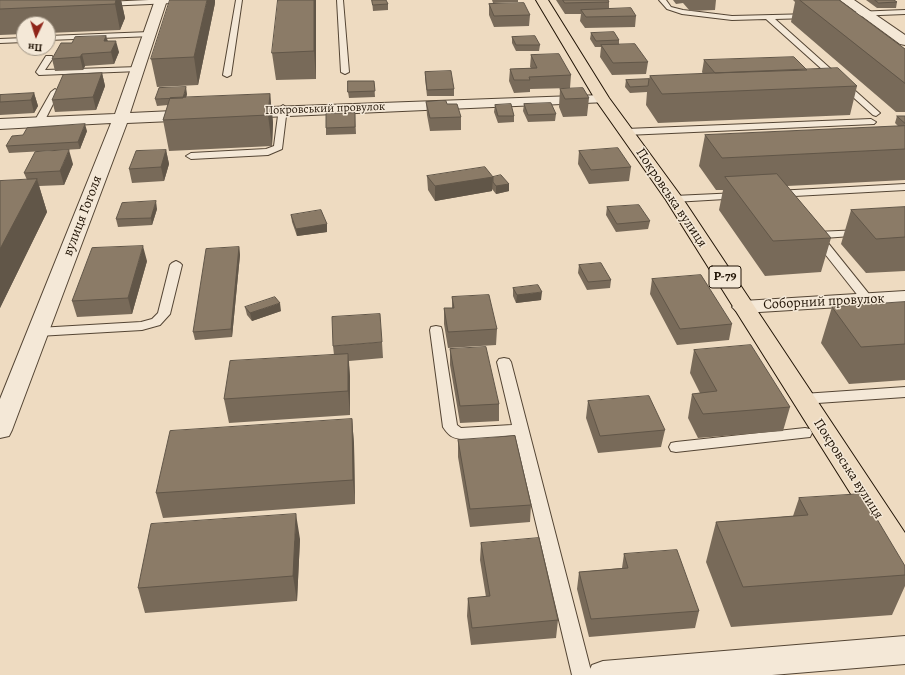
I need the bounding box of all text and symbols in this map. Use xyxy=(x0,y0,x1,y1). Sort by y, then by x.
north arrow xyxy=(16,16,56,56)
text: Пн xyxy=(28,39,43,55)
street label: Покровський провулок xyxy=(265,100,385,118)
street label: Покровська вулиця xyxy=(632,145,710,251)
street label: вулиця Гоголя xyxy=(60,173,106,259)
road number: Р-79 xyxy=(709,266,741,288)
street label: Соборний провулок xyxy=(763,290,885,314)
street label: Покровська вулиця xyxy=(809,416,887,522)

